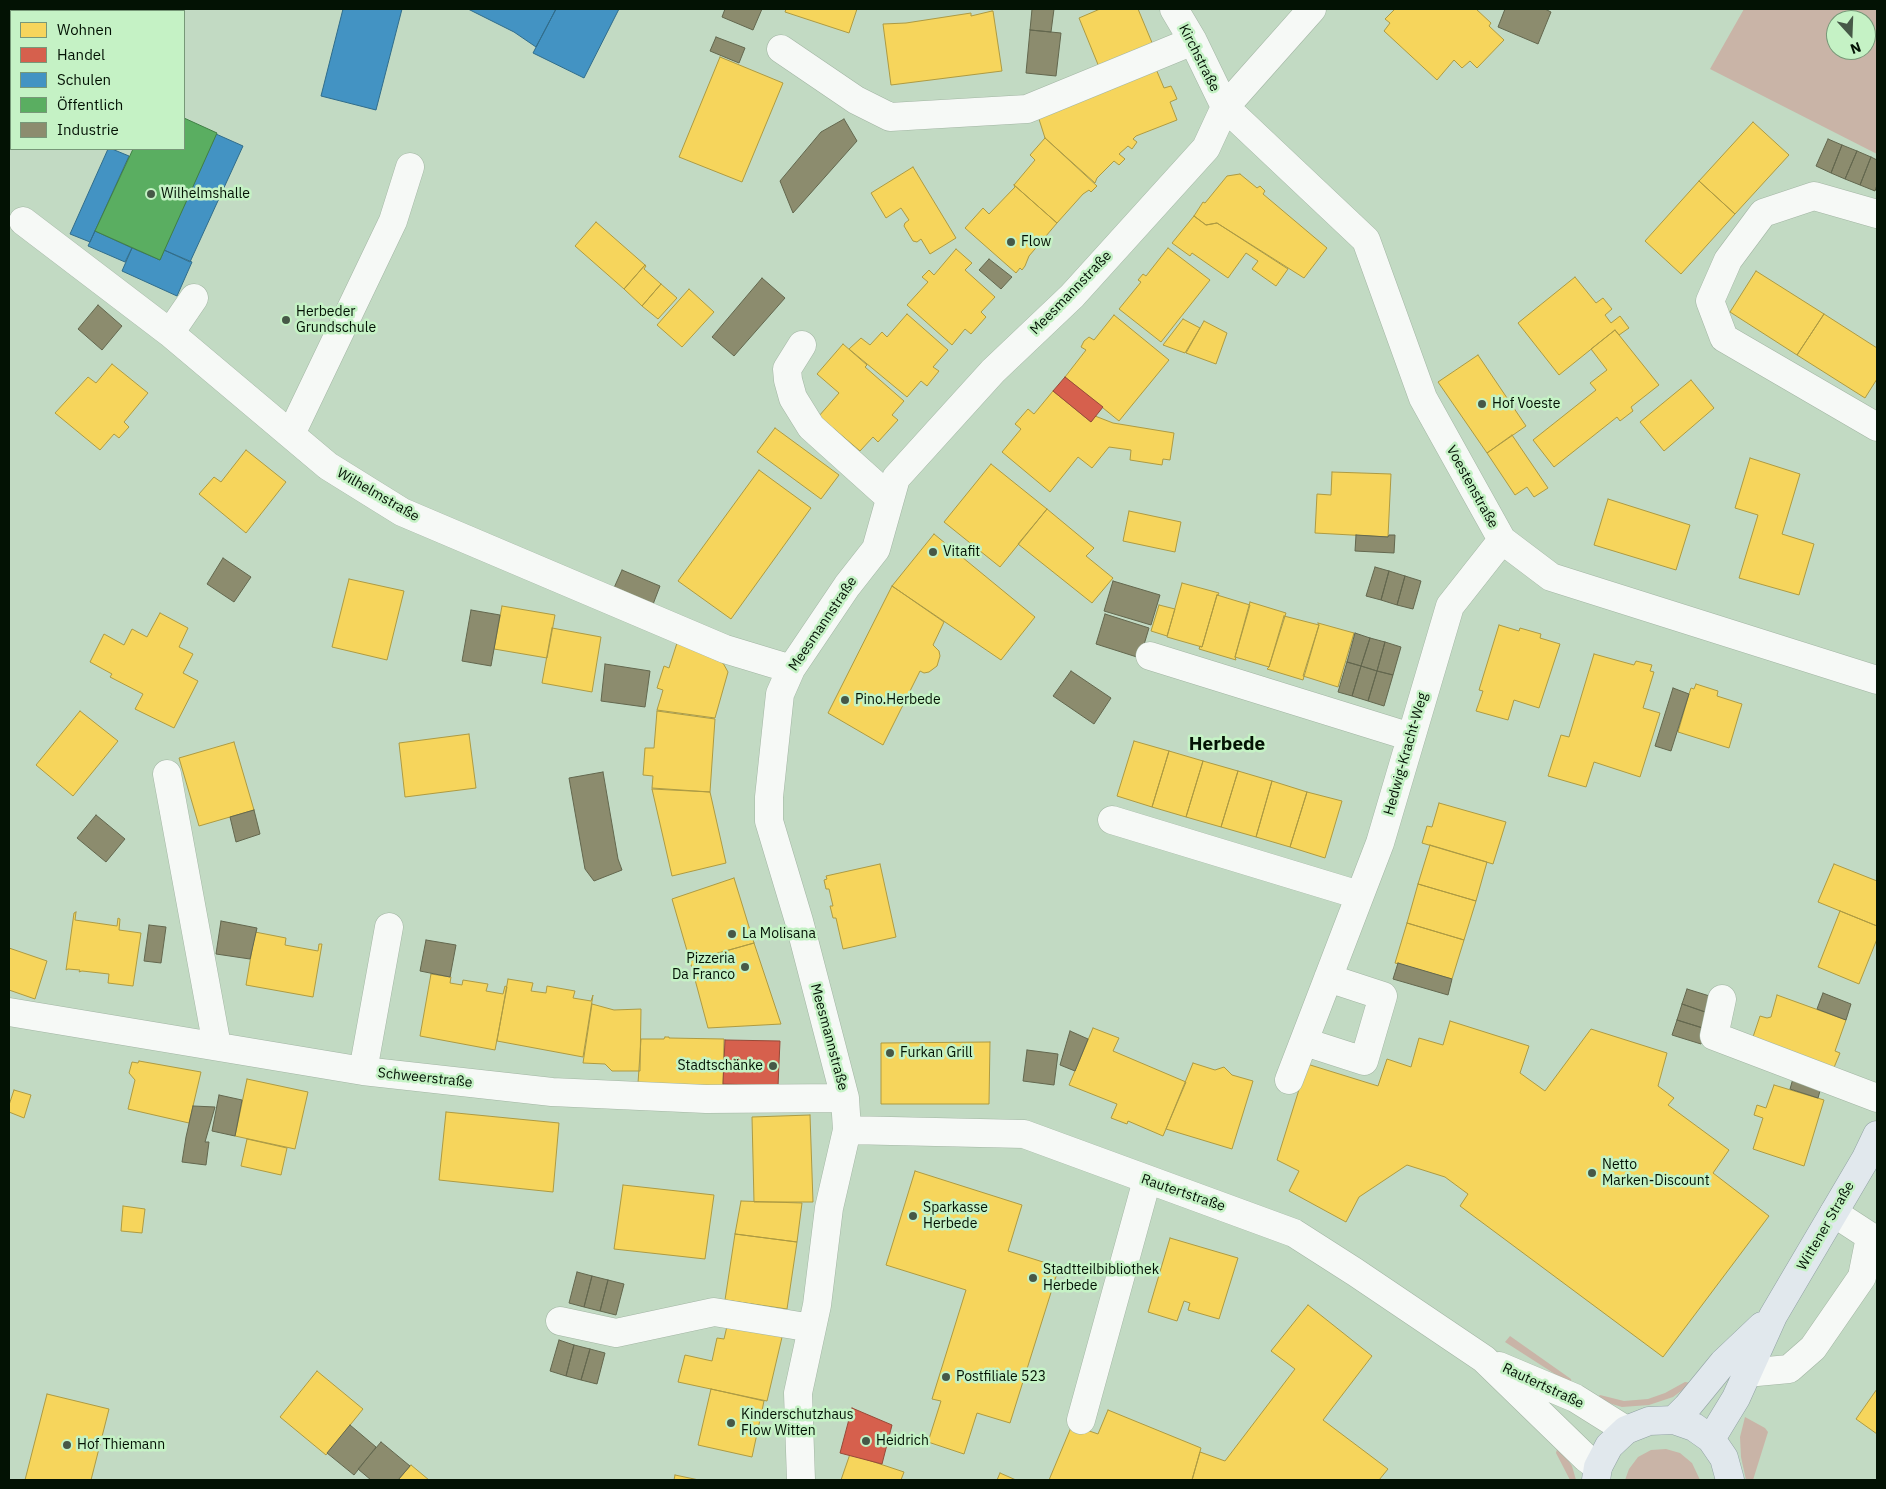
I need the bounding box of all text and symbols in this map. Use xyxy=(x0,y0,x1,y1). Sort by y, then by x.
legend xyxy=(10,10,185,150)
north arrow xyxy=(1826,10,1876,60)
text: Wohnen xyxy=(57,20,112,39)
street label: Kirchstraße xyxy=(1175,22,1223,94)
text: N xyxy=(1848,38,1864,58)
text: Handel xyxy=(57,45,105,64)
text: Schulen xyxy=(57,70,111,89)
text: Öffentlich xyxy=(57,95,123,114)
text: Industrie xyxy=(57,120,119,139)
place label: Wilhelmshalle xyxy=(161,186,250,202)
marker: Wilhelmshalle xyxy=(145,188,157,200)
place label: Flow xyxy=(1021,234,1051,250)
marker: Flow xyxy=(1005,236,1017,248)
street label: Meesmannstraße xyxy=(1027,248,1115,338)
place label: Herbeder Grundschule xyxy=(296,304,376,336)
marker: Herbeder Grundschule xyxy=(280,314,292,326)
place label: Hof Voeste xyxy=(1492,396,1560,412)
marker: Hof Voeste xyxy=(1476,398,1488,410)
street label: Voestenstraße xyxy=(1442,443,1502,531)
street label: Wilhelmstraße xyxy=(334,465,422,525)
place label: Vitafit xyxy=(943,544,980,560)
marker: Vitafit xyxy=(927,546,939,558)
street label: Meesmannstraße xyxy=(785,574,861,674)
street label: Hedwig-Kracht-Weg xyxy=(1380,691,1432,817)
place label: Pino.Herbede xyxy=(855,692,941,708)
marker: Pino.Herbede xyxy=(839,694,851,706)
district label: Herbede xyxy=(1189,734,1265,756)
place label: La Molisana xyxy=(742,926,816,942)
marker: La Molisana xyxy=(726,928,738,940)
place label: Pizzeria Da Franco xyxy=(672,951,735,984)
marker: Pizzeria Da Franco xyxy=(739,961,751,973)
street label: Meesmannstraße xyxy=(807,982,851,1092)
place label: Furkan Grill xyxy=(900,1045,973,1061)
marker: Furkan Grill xyxy=(884,1047,896,1059)
place label: Stadtschänke xyxy=(677,1058,763,1074)
marker: Stadtschänke xyxy=(767,1060,779,1072)
street label: Schweerstraße xyxy=(377,1065,473,1091)
place label: Netto Marken-Discount xyxy=(1602,1157,1710,1190)
marker: Netto Marken-Discount xyxy=(1586,1167,1598,1179)
street label: Rautertstraße xyxy=(1139,1171,1227,1215)
street label: Wittener Straße xyxy=(1794,1179,1858,1273)
place label: Sparkasse Herbede xyxy=(923,1200,988,1232)
marker: Sparkasse Herbede xyxy=(907,1210,919,1222)
place label: Stadtteilbibliothek Herbede xyxy=(1043,1262,1159,1294)
marker: Stadtteilbibliothek Herbede xyxy=(1027,1272,1039,1284)
street label: Rautertstraße xyxy=(1500,1360,1586,1412)
place label: Postfiliale 523 xyxy=(956,1369,1046,1385)
marker: Postfiliale 523 xyxy=(940,1371,952,1383)
place label: Kinderschutzhaus Flow Witten xyxy=(741,1407,854,1440)
marker: Kinderschutzhaus Flow Witten xyxy=(725,1417,737,1429)
place label: Heidrich xyxy=(876,1433,929,1449)
marker: Heidrich xyxy=(860,1435,872,1447)
place label: Hof Thiemann xyxy=(77,1437,165,1453)
marker: Hof Thiemann xyxy=(61,1439,73,1451)

